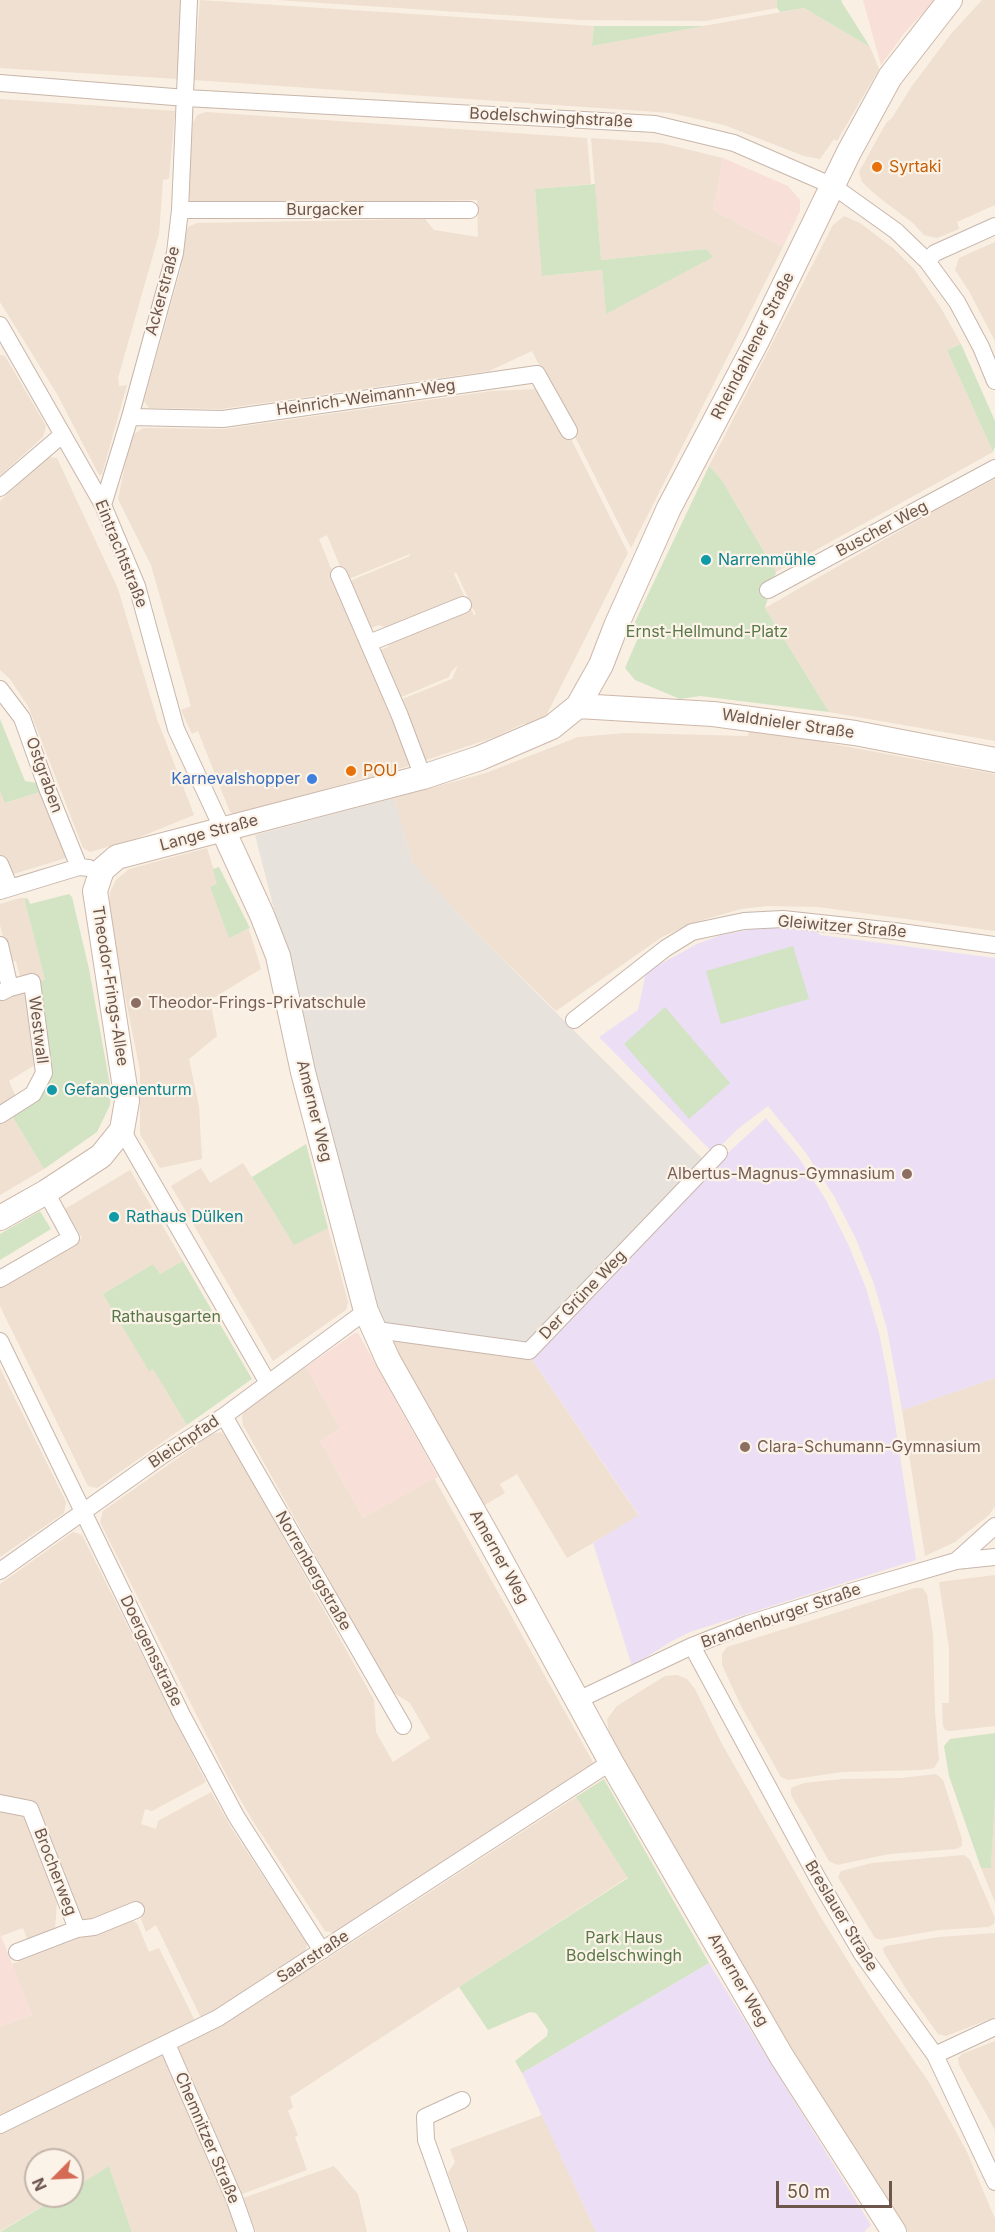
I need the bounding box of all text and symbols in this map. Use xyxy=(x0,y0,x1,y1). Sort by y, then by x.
street label: Bodelschwinghstraße xyxy=(469,104,633,132)
place label: Syrtaki xyxy=(889,157,941,177)
marker: Syrtaki xyxy=(870,160,884,174)
street label: Burgacker xyxy=(286,200,364,220)
street label: Ackerstraße xyxy=(142,244,184,338)
street label: Rheindahlener Straße xyxy=(707,269,799,423)
street label: Heinrich-Weimann-Weg xyxy=(275,376,457,420)
street label: Eintrachtstraße xyxy=(91,497,151,611)
street label: Buscher Weg xyxy=(833,497,931,561)
place label: Narrenmühle xyxy=(718,550,816,570)
marker: Narrenmühle xyxy=(699,553,713,567)
park label: Ernst-Hellmund-Platz xyxy=(626,622,788,642)
street label: Waldnieler Straße xyxy=(720,705,856,743)
street label: Ostgraben xyxy=(21,735,67,815)
place label: POU xyxy=(363,761,397,781)
marker: POU xyxy=(344,764,358,778)
place label: Karnevalshopper xyxy=(171,769,300,789)
marker: Karnevalshopper xyxy=(305,772,319,786)
street label: Lange Straße xyxy=(158,811,260,855)
street label: Theodor-Frings-Allee xyxy=(88,905,132,1067)
street label: Gleiwitzer Straße xyxy=(777,912,907,942)
place label: Theodor-Frings-Privatschule xyxy=(148,993,366,1013)
street label: Westwall xyxy=(24,995,52,1065)
marker: Theodor-Frings-Privatschule xyxy=(129,996,143,1010)
street label: Amerner Weg xyxy=(292,1058,336,1164)
place label: Gefangenenturm xyxy=(64,1080,192,1100)
marker: Gefangenenturm xyxy=(45,1083,59,1097)
place label: Albertus-Magnus-Gymnasium xyxy=(667,1164,895,1184)
marker: Albertus-Magnus-Gymnasium xyxy=(900,1167,914,1181)
place label: Rathaus Dülken xyxy=(126,1207,243,1227)
marker: Rathaus Dülken xyxy=(107,1210,121,1224)
street label: Der Grüne Weg xyxy=(536,1247,630,1343)
park label: Rathausgarten xyxy=(111,1307,221,1327)
street label: Bleichpfad xyxy=(145,1412,223,1472)
place label: Clara-Schumann-Gymnasium xyxy=(757,1437,981,1457)
marker: Clara-Schumann-Gymnasium xyxy=(738,1440,752,1454)
street label: Amerner Weg xyxy=(465,1507,533,1607)
street label: Norrenbergstraße xyxy=(271,1508,355,1634)
street label: Brandenburger Straße xyxy=(699,1580,863,1652)
street label: Doergensstraße xyxy=(116,1592,186,1710)
street label: Brocherweg xyxy=(30,1826,80,1918)
street label: Breslauer Straße xyxy=(800,1857,882,1975)
street label: Saarstraße xyxy=(273,1927,353,1987)
park label: Park Haus Bodelschwingh xyxy=(566,1928,682,1966)
street label: Amerner Weg xyxy=(704,1930,772,2030)
street label: Chemnitzer Straße xyxy=(171,2069,243,2207)
north arrow xyxy=(24,2148,84,2208)
scale bar xyxy=(779,2169,894,2207)
text: N xyxy=(28,2175,51,2194)
text: 50 m xyxy=(787,2181,830,2202)

